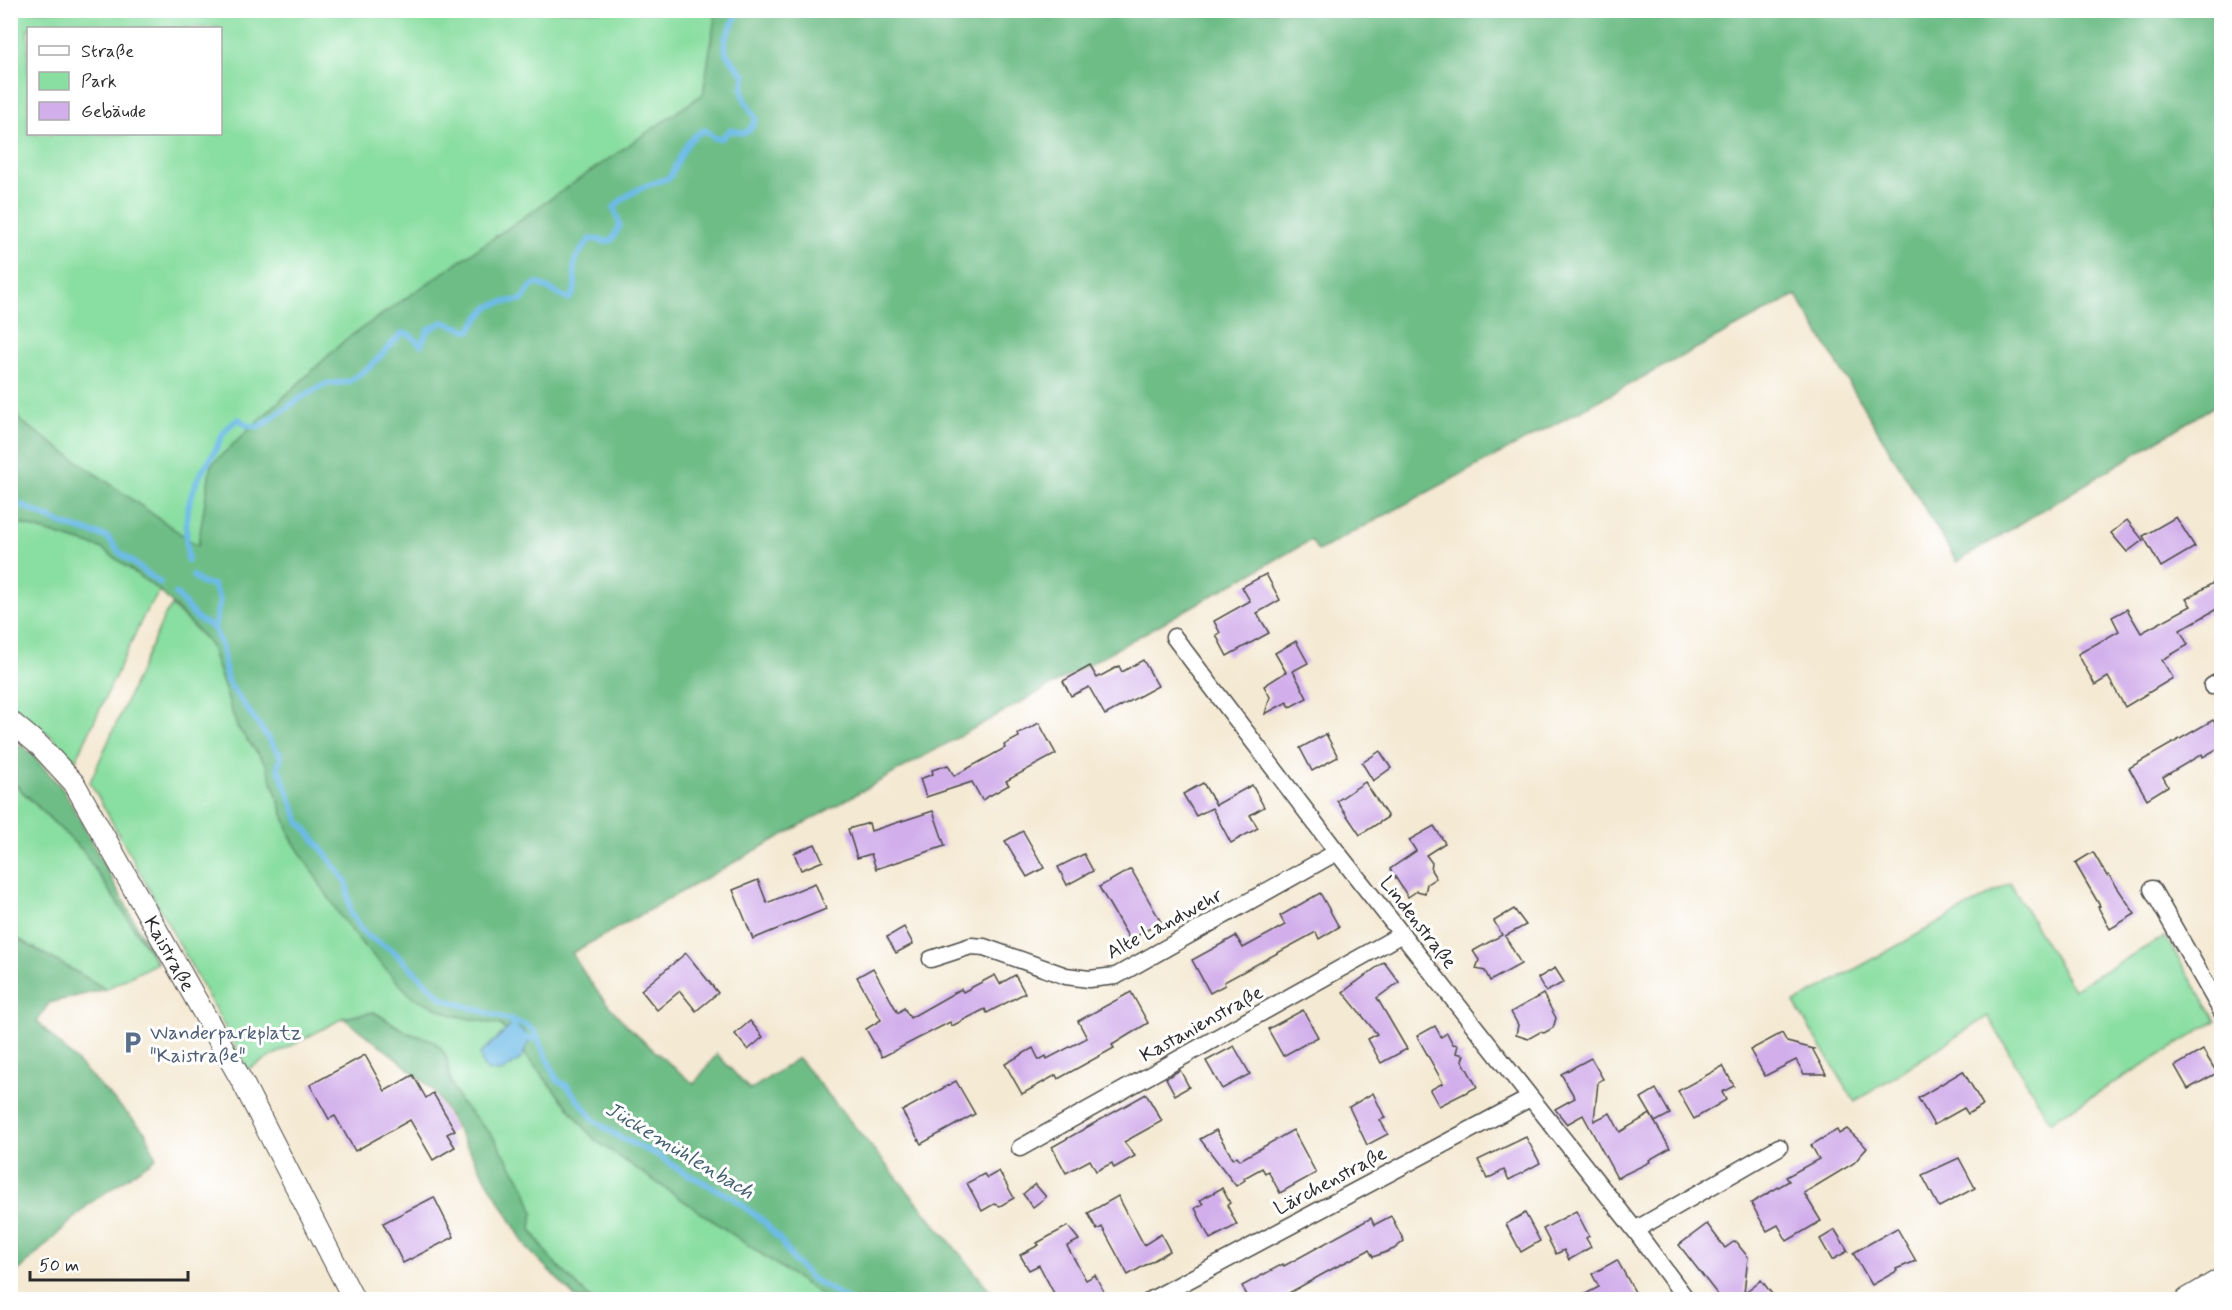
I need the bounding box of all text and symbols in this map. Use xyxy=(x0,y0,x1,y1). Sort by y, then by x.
legend xyxy=(27,27,222,135)
text: Straße xyxy=(81,40,134,64)
text: Park xyxy=(81,70,117,94)
text: Gebäude xyxy=(81,100,146,124)
street label: Lindenstraße xyxy=(1373,871,1463,975)
street label: Alte Landwehr xyxy=(1102,882,1228,966)
street label: Kaistraße xyxy=(137,912,201,997)
street label: Kastanienstraße xyxy=(1135,979,1268,1069)
place label: Wanderparkplatz "Kaistraße" xyxy=(150,1020,302,1070)
parking icon: Wanderparkplatz "Kaistraße" xyxy=(119,1030,145,1056)
water label: Jückemühlenbach xyxy=(600,1095,759,1206)
street label: Lärchenstraße xyxy=(1270,1140,1392,1222)
scale bar xyxy=(30,1244,188,1282)
text: 50 m xyxy=(39,1254,79,1278)

